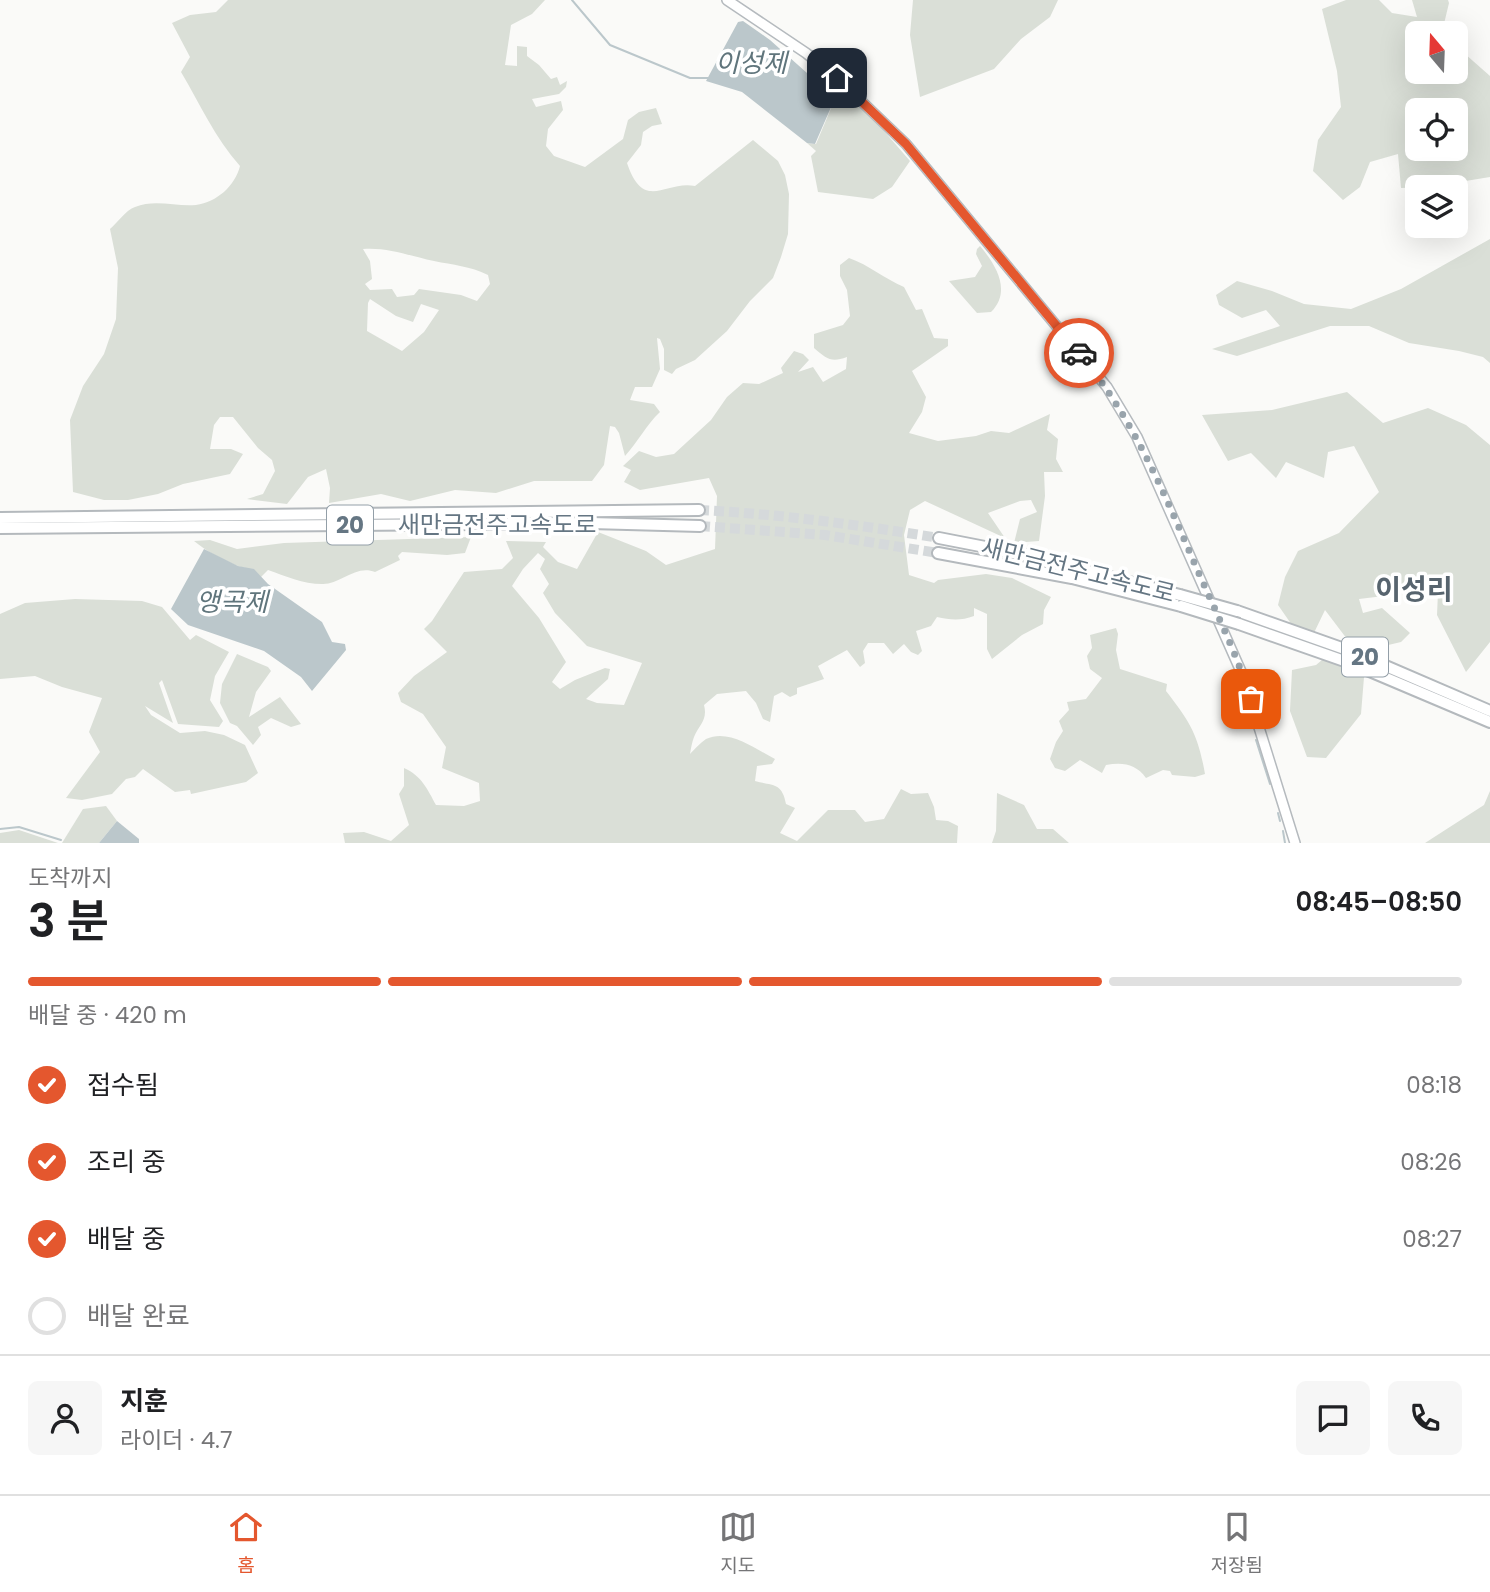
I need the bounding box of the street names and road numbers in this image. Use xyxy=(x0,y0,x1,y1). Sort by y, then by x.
road number: 20 xyxy=(327,505,373,544)
street label: 새만금전주고속도로 xyxy=(398,508,596,541)
street label: 새만금전주고속도로 xyxy=(978,530,1178,610)
road number: 20 xyxy=(1342,638,1388,677)

